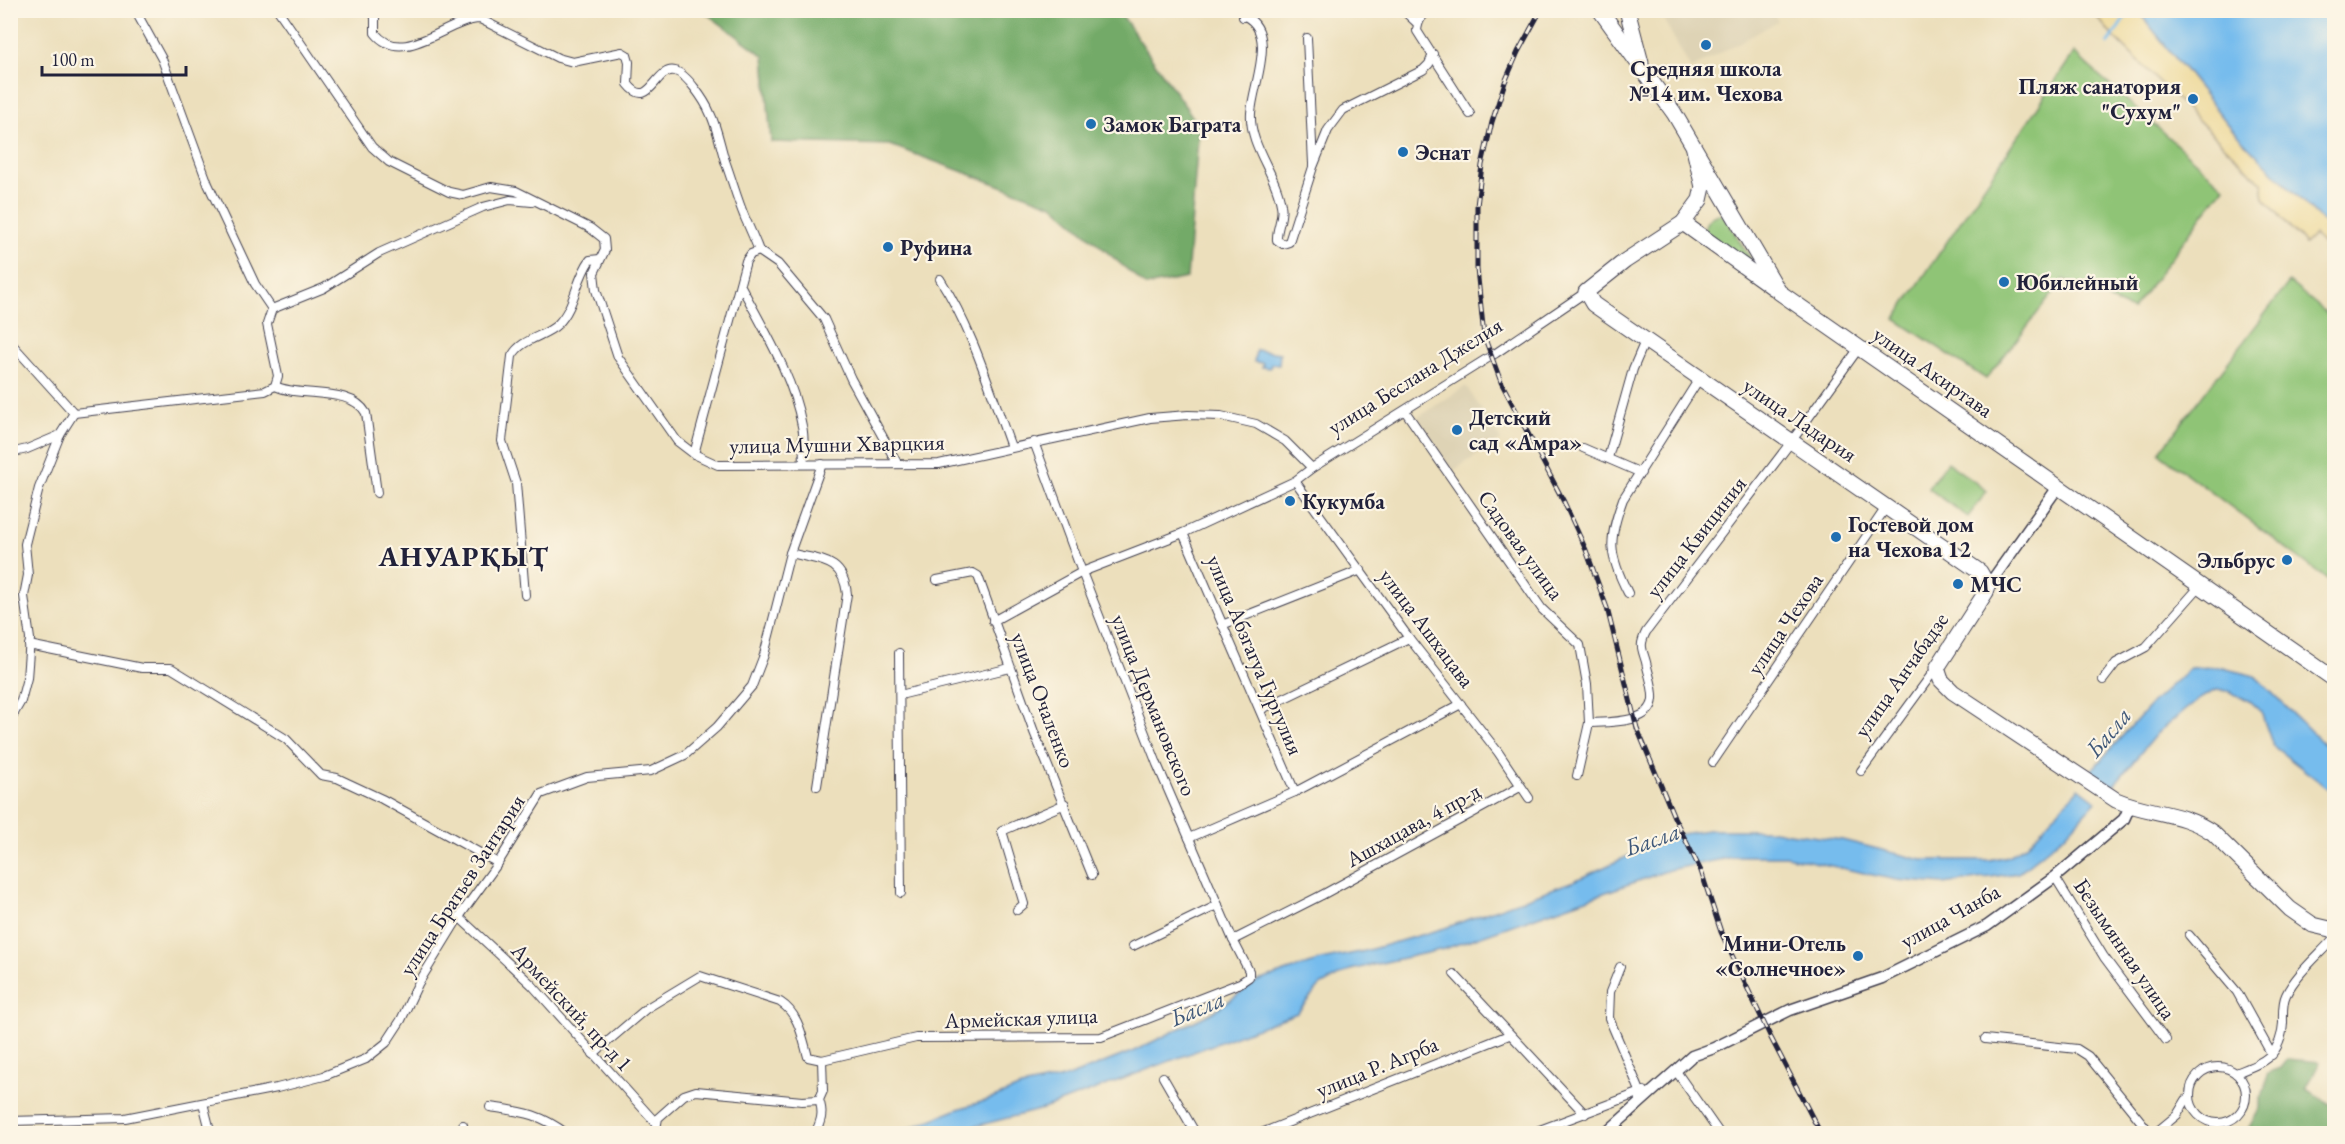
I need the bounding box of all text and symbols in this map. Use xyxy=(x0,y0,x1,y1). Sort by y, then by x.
marker: Средняя школа №14 им. Чехова xyxy=(1699,38,1713,52)
scale bar xyxy=(42,39,186,77)
text: 100 m xyxy=(51,48,95,71)
place label: Средняя школа №14 им. Чехова xyxy=(1629,54,1783,108)
place label: Пляж санатория "Сухум" xyxy=(2019,72,2181,126)
marker: Пляж санатория "Сухум" xyxy=(2186,92,2200,106)
place label: Замок Баграта xyxy=(1103,110,1242,139)
marker: Замок Баграта xyxy=(1084,117,1098,131)
place label: Эснат xyxy=(1415,138,1471,167)
marker: Эснат xyxy=(1396,145,1410,159)
place label: Руфина xyxy=(900,233,973,262)
marker: Руфина xyxy=(881,240,895,254)
place label: Юбилейный xyxy=(2016,268,2138,297)
marker: Юбилейный xyxy=(1997,275,2011,289)
street label: улица Беслана Джелия xyxy=(1322,310,1508,441)
street label: улица Акиртава xyxy=(1867,320,1999,424)
street label: улица Ладария xyxy=(1737,371,1863,469)
place label: Детский сад «Амра» xyxy=(1469,403,1582,457)
marker: Детский сад «Амра» xyxy=(1450,423,1464,437)
street label: улица Мушни Хварцкия xyxy=(729,428,945,460)
street label: улица Квициния xyxy=(1639,470,1753,604)
street label: Садовая улица xyxy=(1471,484,1571,606)
place label: Кукумба xyxy=(1302,487,1385,516)
marker: Кукумба xyxy=(1283,494,1297,508)
place label: Гостевой дом на Чехова 12 xyxy=(1848,510,1974,564)
marker: Гостевой дом на Чехова 12 xyxy=(1829,530,1843,544)
district label: АНУАРҚЫҬ xyxy=(377,538,550,574)
place label: Эльбрус xyxy=(2197,546,2275,575)
street label: улица Абзгагуа Гургулия xyxy=(1200,551,1310,760)
marker: Эльбрус xyxy=(2280,553,2294,567)
street label: улица Ашхацава xyxy=(1373,562,1482,694)
street label: улица Чехова xyxy=(1740,567,1830,681)
place label: МЧС xyxy=(1970,570,2022,599)
marker: МЧС xyxy=(1951,577,1965,591)
street label: улица Анчабадзе xyxy=(1847,606,1955,743)
street label: улица Дермановского xyxy=(1104,610,1204,800)
street label: улица Очаленко xyxy=(1004,628,1082,772)
water label: Басла xyxy=(2077,700,2138,764)
street label: Ашхацава, 4 пр-д xyxy=(1340,776,1485,874)
street label: улица Братьев Зантария xyxy=(392,789,532,981)
water label: Басла xyxy=(1619,815,1684,863)
street label: Безымянная улица xyxy=(2067,873,2183,1025)
street label: улица Чанба xyxy=(1895,877,2005,955)
place label: Мини-Отель «Солнечное» xyxy=(1715,929,1846,983)
street label: Армейский, пр-д 1 xyxy=(504,936,639,1077)
marker: Мини-Отель «Солнечное» xyxy=(1851,949,1865,963)
water label: Басла xyxy=(1164,983,1229,1034)
street label: Армейская улица xyxy=(943,1001,1098,1035)
street label: улица Р. Агрба xyxy=(1312,1029,1442,1105)

